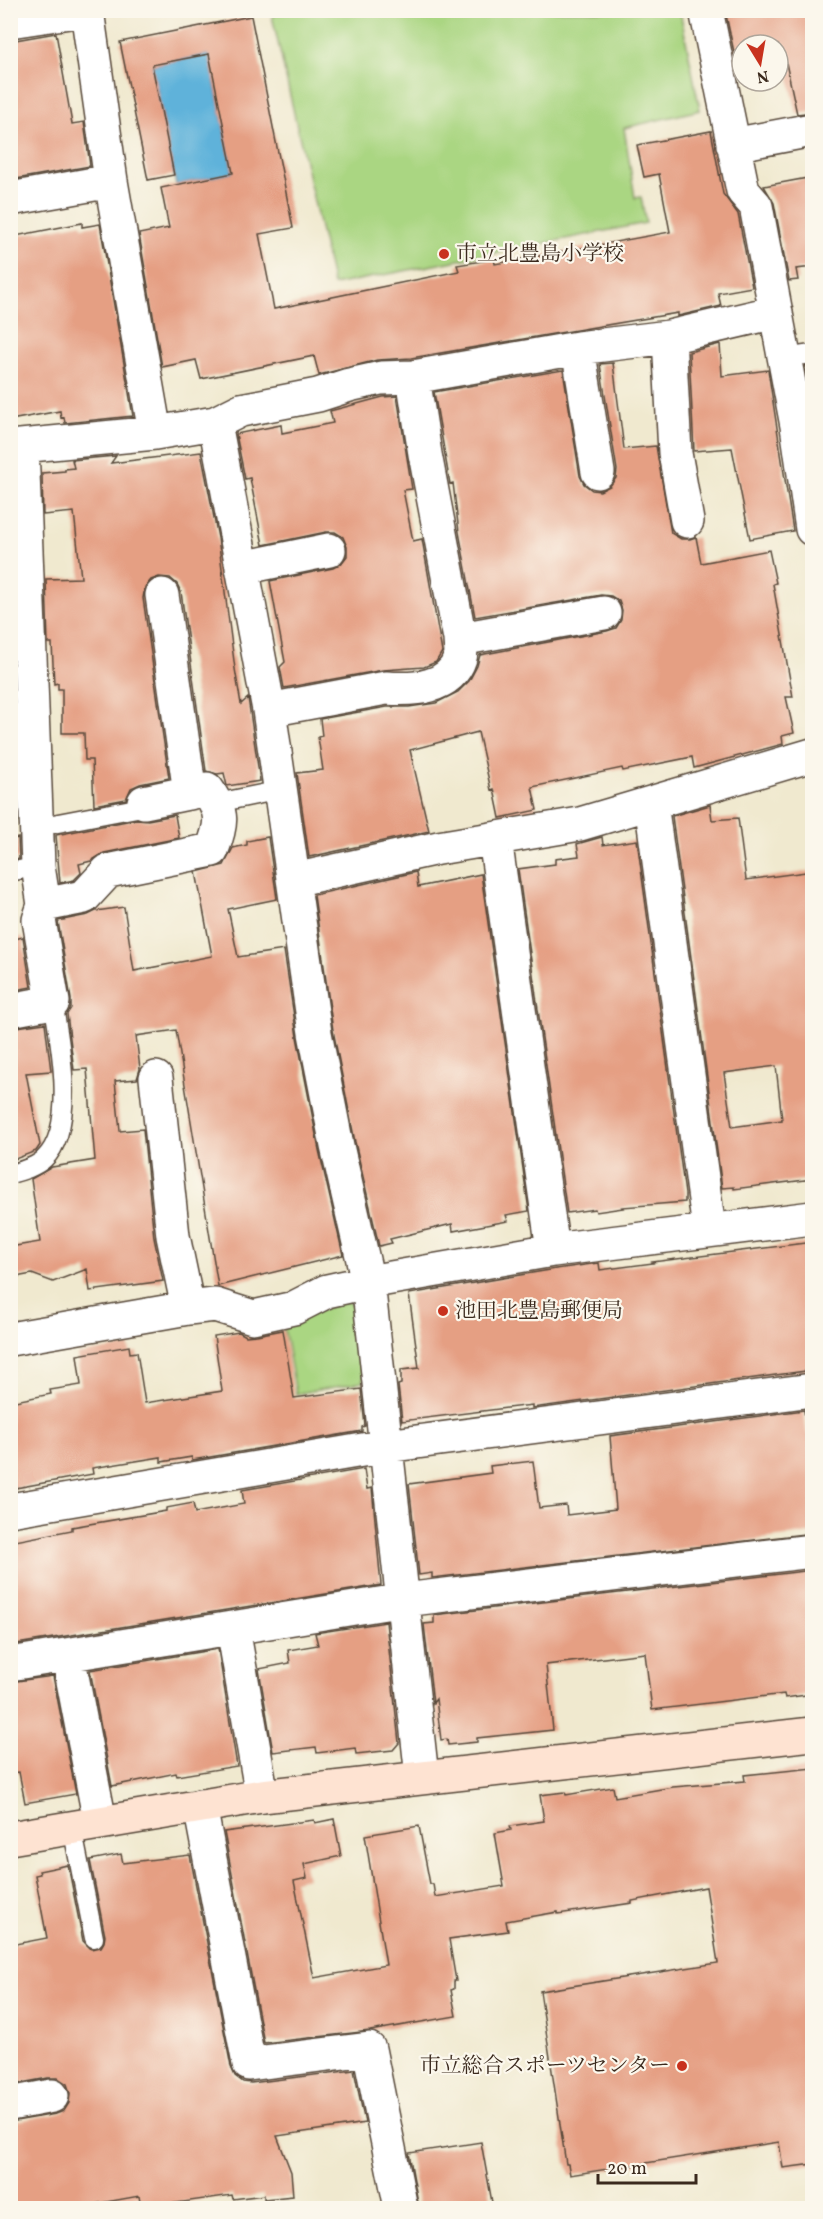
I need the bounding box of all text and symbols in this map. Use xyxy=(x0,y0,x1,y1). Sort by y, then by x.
north arrow xyxy=(730,33,790,93)
text: N xyxy=(754,64,770,88)
place label: 市立北豊島小学校 xyxy=(456,240,624,269)
marker: 市立北豊島小学校 xyxy=(437,247,451,261)
place label: 池田北豊島郵便局 xyxy=(455,1297,623,1326)
marker: 池田北豊島郵便局 xyxy=(436,1304,450,1318)
place label: 市立総合スポーツセンター xyxy=(420,2052,670,2081)
marker: 市立総合スポーツセンター xyxy=(675,2059,689,2073)
scale bar xyxy=(598,2147,696,2185)
text: 20 m xyxy=(607,2157,647,2182)

